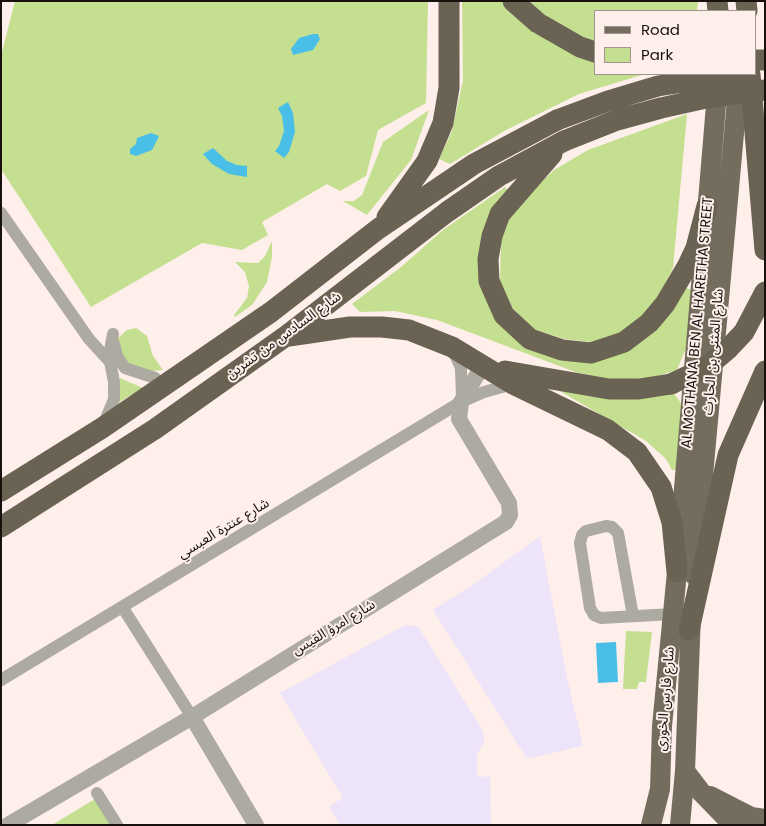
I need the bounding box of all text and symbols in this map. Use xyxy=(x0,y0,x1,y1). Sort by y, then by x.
legend xyxy=(594,10,756,75)
text: Road xyxy=(641,19,680,40)
text: Park xyxy=(641,44,673,65)
street label: AL MOTHANA BEN AL HARETHA STREET xyxy=(679,197,717,449)
street label: شارع المثنى بن الحارث xyxy=(700,288,728,416)
street label: شارع السادس من تشرين xyxy=(223,289,345,383)
street label: شارع عنترة العبسي xyxy=(175,495,273,563)
street label: شارع امرؤ القيس xyxy=(289,597,379,659)
street label: شارع فارس الخوري xyxy=(653,646,679,752)

